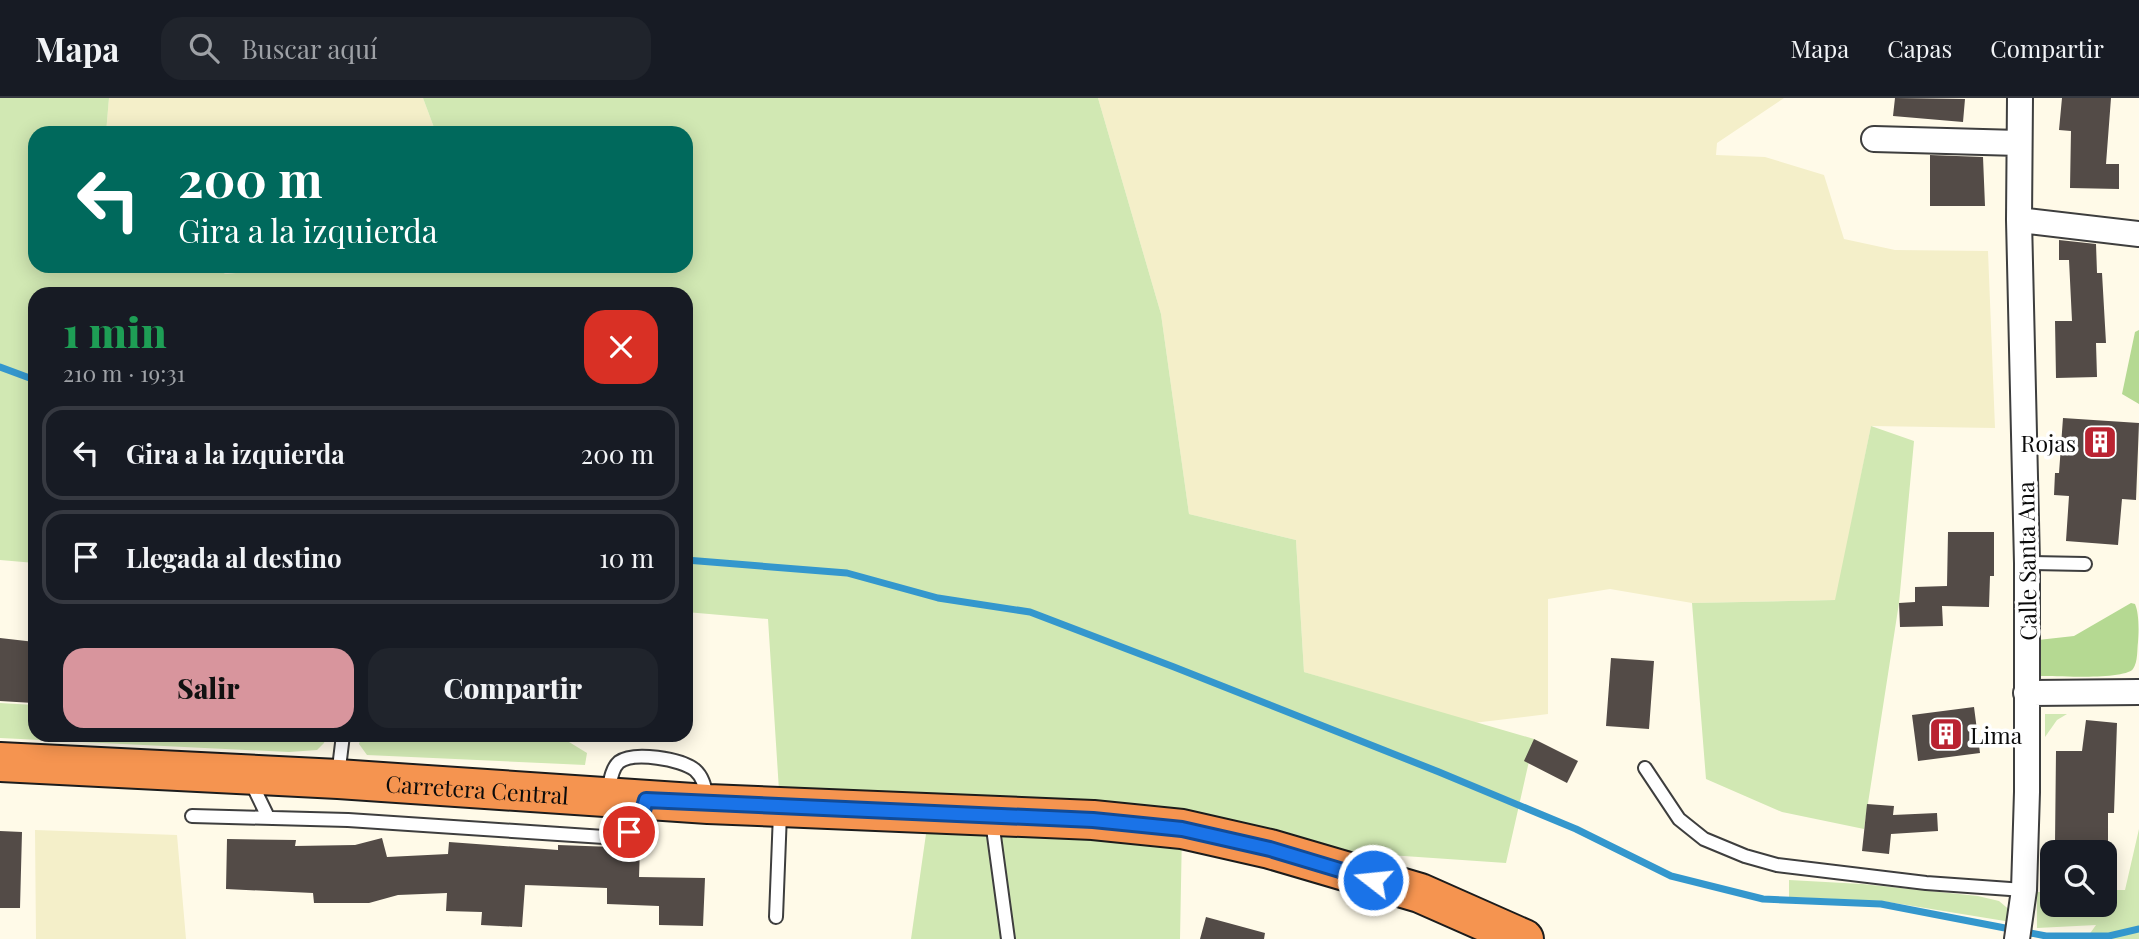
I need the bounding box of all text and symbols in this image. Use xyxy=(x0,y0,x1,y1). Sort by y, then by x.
search box xyxy=(161,17,651,80)
text: Mapa xyxy=(35,26,119,70)
icon: search xyxy=(185,29,223,67)
text: Buscar aquí xyxy=(241,31,378,66)
text: Mapa xyxy=(1791,32,1849,64)
text: Capas xyxy=(1887,32,1952,64)
text: Compartir xyxy=(1990,32,2104,64)
text: 200 m xyxy=(178,145,323,210)
icon: left xyxy=(63,154,154,245)
text: Gira a la izquierda xyxy=(178,208,438,251)
text: 1 min xyxy=(63,303,167,359)
button: close xyxy=(584,310,658,384)
text: 210 m · 19:31 xyxy=(63,357,185,388)
building icon: Rojas xyxy=(2081,423,2119,461)
place label: Rojas xyxy=(2021,427,2076,458)
icon: left xyxy=(67,434,105,472)
text: Gira a la izquierda xyxy=(126,436,345,471)
text: 200 m xyxy=(581,436,654,471)
street label: Calle Santa Ana xyxy=(2009,481,2043,641)
icon: arrive xyxy=(67,538,105,576)
text: Llegada al destino xyxy=(126,540,342,575)
text: 10 m xyxy=(599,540,654,575)
button: Salir xyxy=(63,648,354,728)
button: Compartir xyxy=(368,648,658,728)
building icon: Lima xyxy=(1927,715,1965,753)
place label: Lima xyxy=(1970,719,2023,750)
street label: Carretera Central xyxy=(385,767,570,810)
pin xyxy=(599,802,659,862)
icon: arrive xyxy=(610,813,648,851)
map controls xyxy=(2040,840,2117,917)
button: search xyxy=(2040,840,2117,917)
position arrow xyxy=(1336,843,1410,917)

